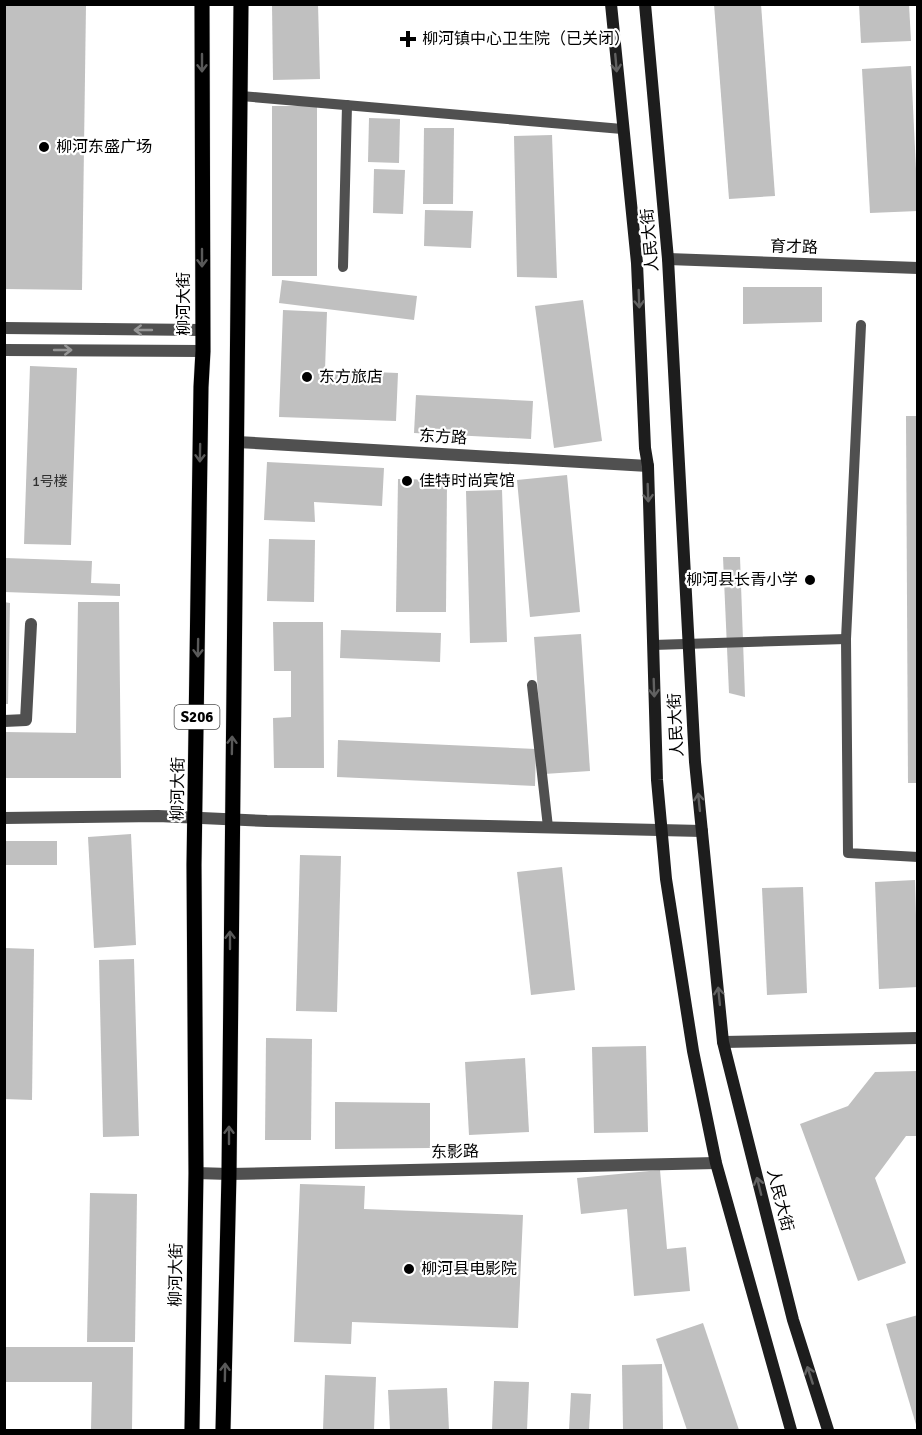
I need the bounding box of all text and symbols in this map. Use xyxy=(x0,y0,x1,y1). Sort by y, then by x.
place label: 柳河镇中心卫生院（已关闭） xyxy=(422,29,630,49)
marker: 柳河镇中心卫生院（已关闭） xyxy=(399,30,417,48)
one-way arrow xyxy=(196,52,208,72)
one-way arrow xyxy=(611,52,622,72)
place label: 柳河东盛广场 xyxy=(56,137,152,157)
marker: 柳河东盛广场 xyxy=(37,140,51,154)
street label: 人民大街 xyxy=(637,207,663,273)
street label: 育才路 xyxy=(770,236,818,258)
one-way arrow xyxy=(196,247,208,267)
street label: 柳河大街 xyxy=(174,272,194,336)
one-way arrow xyxy=(633,288,644,308)
one-way arrow xyxy=(133,324,153,335)
one-way arrow xyxy=(52,344,72,356)
place label: 东方旅店 xyxy=(319,367,383,387)
marker: 东方旅店 xyxy=(300,370,314,384)
street label: 东方路 xyxy=(419,426,467,448)
one-way arrow xyxy=(194,442,206,462)
place label: 佳特时尚宾馆 xyxy=(419,471,515,491)
house number: 1号楼 xyxy=(32,473,68,490)
marker: 佳特时尚宾馆 xyxy=(400,474,414,488)
one-way arrow xyxy=(643,483,654,503)
place label: 柳河县长青小学 xyxy=(686,570,798,590)
marker: 柳河县长青小学 xyxy=(803,573,817,587)
one-way arrow xyxy=(192,637,203,657)
one-way arrow xyxy=(648,678,660,698)
street label: 人民大街 xyxy=(664,693,688,757)
road number: S206 xyxy=(174,705,220,729)
one-way arrow xyxy=(227,736,238,756)
street label: 柳河大街 xyxy=(167,757,189,821)
one-way arrow xyxy=(693,793,704,813)
one-way arrow xyxy=(224,931,236,951)
one-way arrow xyxy=(713,987,724,1007)
one-way arrow xyxy=(223,1126,235,1146)
street label: 东影路 xyxy=(431,1142,479,1162)
street label: 人民大街 xyxy=(763,1167,797,1233)
one-way arrow xyxy=(753,1177,765,1196)
street label: 柳河大街 xyxy=(165,1243,187,1307)
place label: 柳河县电影院 xyxy=(421,1259,517,1279)
marker: 柳河县电影院 xyxy=(402,1262,416,1276)
one-way arrow xyxy=(219,1363,230,1383)
one-way arrow xyxy=(804,1366,815,1385)

